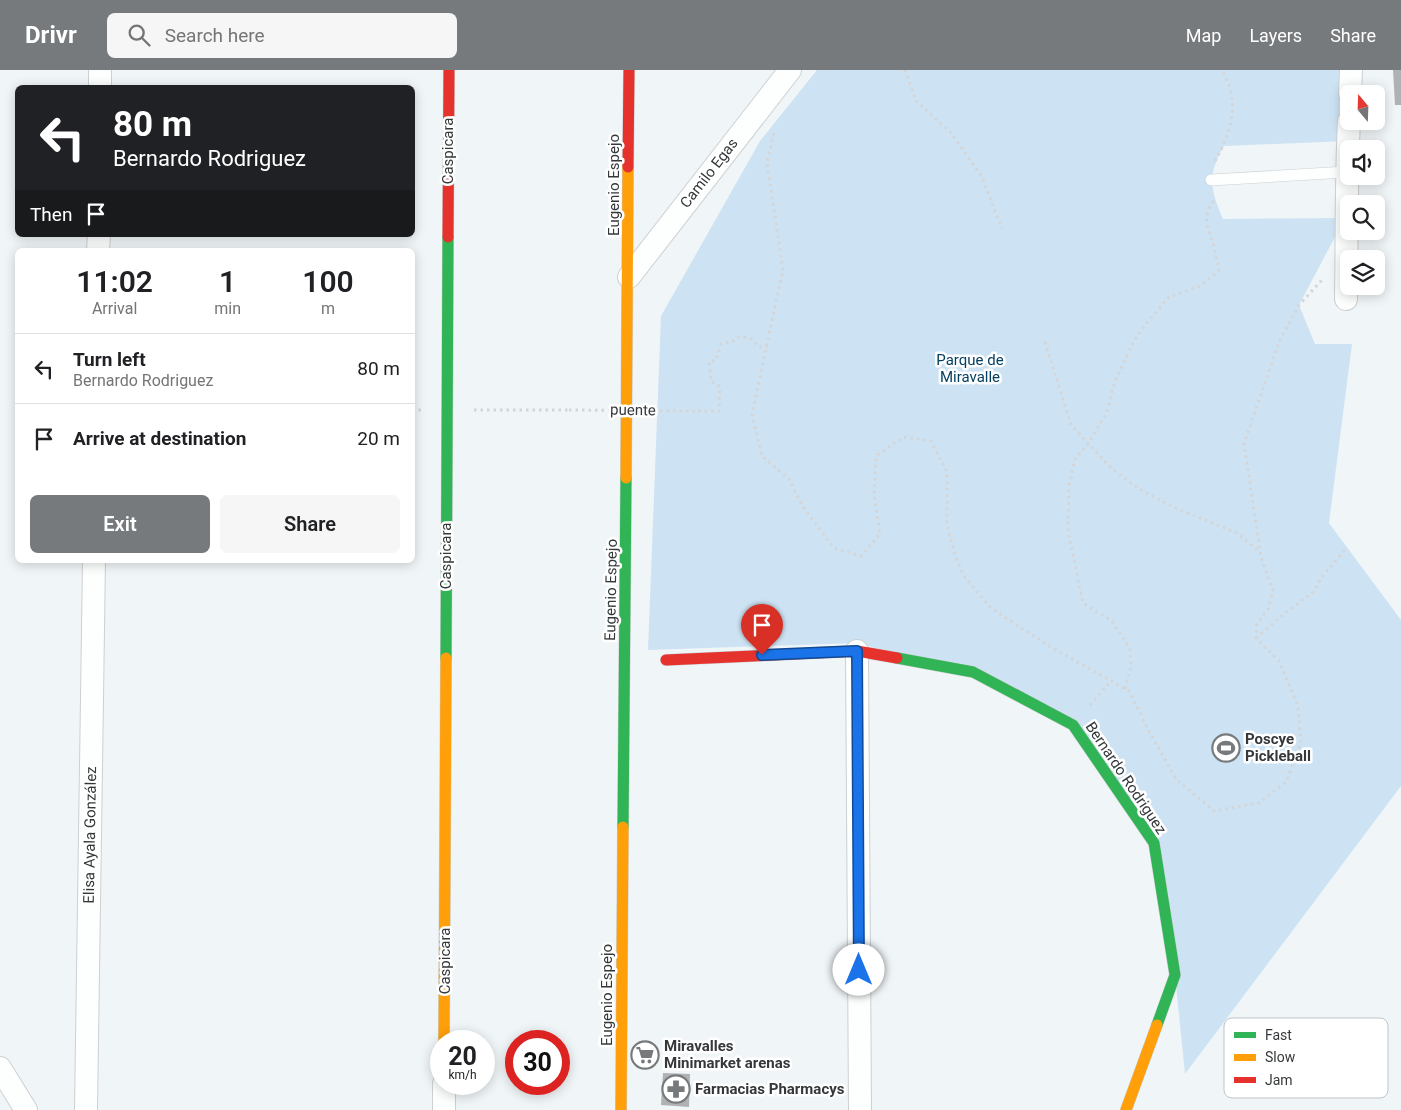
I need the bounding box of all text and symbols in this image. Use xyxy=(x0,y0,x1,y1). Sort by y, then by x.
search box xyxy=(107,13,457,58)
text: Drivr xyxy=(25,21,77,49)
icon: search xyxy=(125,21,153,49)
text: Search here xyxy=(165,24,265,47)
text: Map xyxy=(1186,25,1221,46)
text: Layers xyxy=(1249,25,1302,46)
text: Share xyxy=(1330,25,1376,46)
north arrow xyxy=(1340,85,1385,130)
map controls xyxy=(1340,85,1385,295)
text: 80 m xyxy=(113,104,192,145)
icon: left xyxy=(30,105,95,170)
street label: Caspicara xyxy=(439,118,457,184)
street label: Eugenio Espejo xyxy=(605,134,623,236)
street label: Camilo Egas xyxy=(676,135,742,211)
button: sound xyxy=(1340,140,1385,185)
text: Bernardo Rodriguez xyxy=(113,146,306,171)
button: search xyxy=(1340,195,1385,240)
icon: arrive xyxy=(82,200,110,228)
text: Then xyxy=(30,203,72,226)
button: layers xyxy=(1340,250,1385,295)
text: 11:02 xyxy=(76,264,153,299)
text: 1 xyxy=(219,264,236,299)
text: 100 xyxy=(302,264,354,299)
text: Arrival xyxy=(92,299,137,318)
text: min xyxy=(214,299,241,318)
text: m xyxy=(321,299,335,318)
text: Turn left xyxy=(73,348,146,371)
park label: Parque de Miravalle xyxy=(936,351,1004,386)
icon: left xyxy=(30,355,58,383)
text: 80 m xyxy=(357,357,400,380)
text: Bernardo Rodriguez xyxy=(73,371,213,390)
street label: puente xyxy=(610,401,656,419)
icon: arrive xyxy=(30,425,58,453)
text: Arrive at destination xyxy=(73,427,246,450)
text: 20 m xyxy=(357,427,400,450)
button: Exit xyxy=(30,495,210,553)
button: Share xyxy=(220,495,400,553)
street label: Caspicara xyxy=(437,523,455,589)
street label: Eugenio Espejo xyxy=(601,539,621,641)
pin xyxy=(741,604,783,655)
icon: arrive xyxy=(748,611,776,639)
street label: Bernardo Rodriguez xyxy=(1082,718,1170,838)
place label: Poscye Pickleball xyxy=(1245,730,1311,765)
sports icon: Poscye Pickleball xyxy=(1211,733,1241,763)
street label: Elisa Ayala González xyxy=(80,766,100,904)
street label: Caspicara xyxy=(436,928,454,994)
position arrow xyxy=(832,943,884,995)
street label: Eugenio Espejo xyxy=(598,944,616,1046)
legend xyxy=(1224,1018,1388,1098)
text: Fast xyxy=(1265,1027,1292,1043)
speed limit sign: 30 xyxy=(505,1030,570,1095)
place label: Miravalles Minimarket arenas xyxy=(664,1037,791,1072)
supermarket icon: Miravalles Minimarket arenas xyxy=(630,1040,660,1070)
text: 20 xyxy=(448,1042,477,1071)
text: Slow xyxy=(1265,1049,1296,1065)
text: km/h xyxy=(448,1068,477,1082)
text: Jam xyxy=(1265,1072,1293,1088)
pharmacy icon: Farmacias Pharmacys xyxy=(661,1074,691,1104)
place label: Farmacias Pharmacys xyxy=(695,1080,845,1098)

